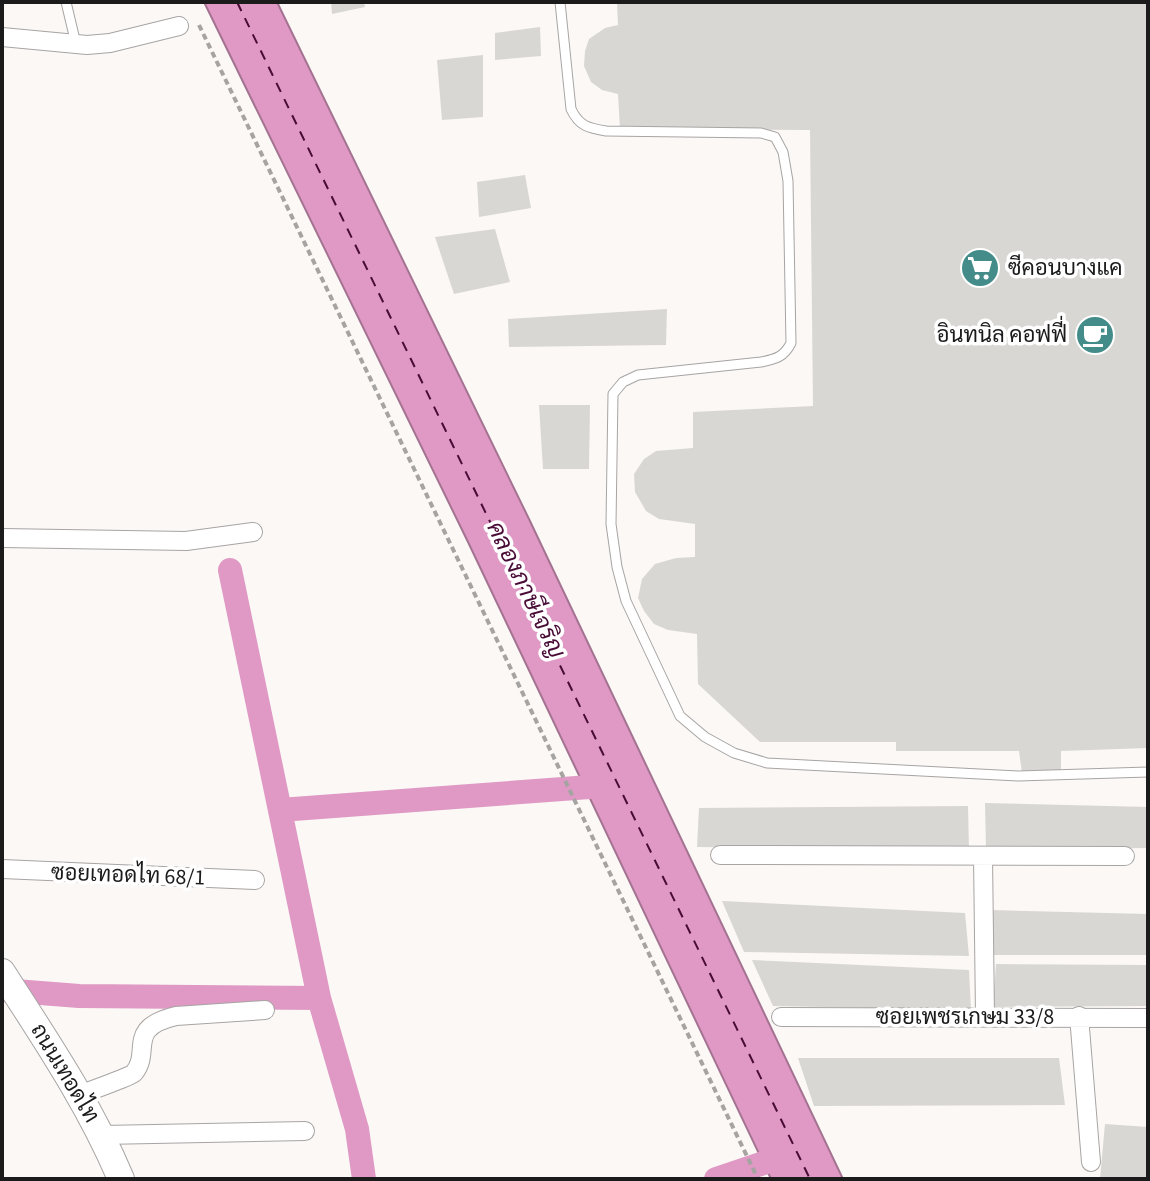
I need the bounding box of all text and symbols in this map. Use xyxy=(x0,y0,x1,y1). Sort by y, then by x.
supermarket icon: ซีคอนบางแค xyxy=(959,247,1001,289)
place label: ซีคอนบางแค xyxy=(1008,252,1123,284)
cafe icon: อินทนิล คอฟฟี่ xyxy=(1074,314,1116,356)
place label: อินทนิล คอฟฟี่ xyxy=(937,315,1067,351)
water label: คลองภาษีเจริญ xyxy=(478,516,574,664)
street label: ซอยเทอดไท 68/1 xyxy=(50,856,206,894)
street label: ซอยเพชรเกษม 33/8 xyxy=(876,1001,1054,1033)
street label: ถนนเทอดไท xyxy=(23,1017,107,1129)

